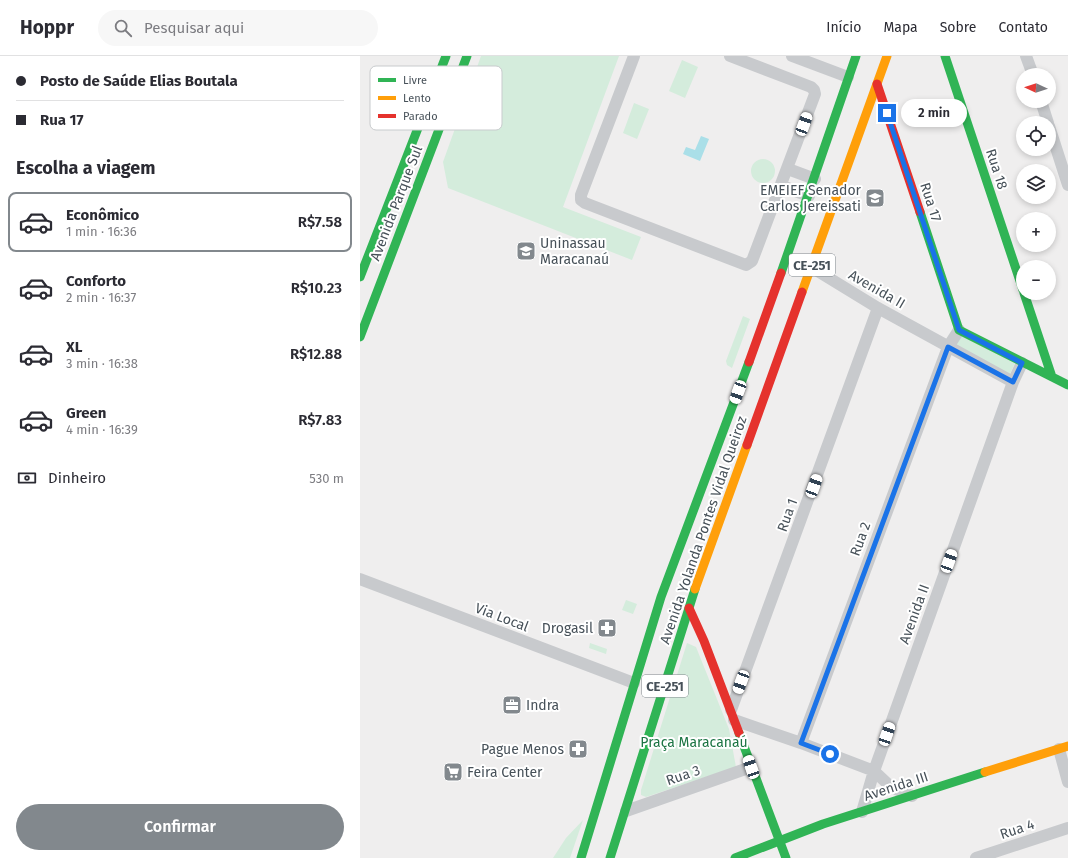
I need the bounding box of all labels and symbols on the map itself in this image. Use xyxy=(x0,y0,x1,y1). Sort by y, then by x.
legend xyxy=(370,66,502,130)
north arrow xyxy=(1016,68,1056,108)
text: Livre xyxy=(403,74,427,87)
text: Lento xyxy=(403,92,431,105)
callout: 2 min xyxy=(901,99,967,127)
route end xyxy=(878,104,896,122)
text: Parado xyxy=(403,110,438,123)
car xyxy=(794,111,814,137)
street label: Avenida Parque Sul xyxy=(367,143,426,263)
street label: Rua 18 xyxy=(982,147,1011,192)
street label: Rua 17 xyxy=(916,180,945,224)
place label: EMEIEF Senador Carlos Jereissati xyxy=(760,182,862,215)
school or university icon: EMEIEF Senador Carlos Jereissati xyxy=(864,187,886,209)
place label: Uninassau Maracanaú xyxy=(540,235,609,268)
school or university icon: Uninassau Maracanaú xyxy=(515,240,537,262)
road number: CE-251 xyxy=(789,254,835,276)
street label: Avenida II xyxy=(845,266,908,312)
car xyxy=(728,379,748,405)
street label: Avenida Yolanda Pontes Vidal Queiroz xyxy=(656,414,751,646)
car xyxy=(804,473,824,499)
street label: Rua 1 xyxy=(774,496,801,534)
street label: Rua 2 xyxy=(847,520,874,558)
car xyxy=(939,548,959,574)
street label: Avenida II xyxy=(896,582,933,646)
street label: Via Local xyxy=(473,599,531,635)
pharmacy icon: Drogasil xyxy=(596,617,618,639)
place label: Drogasil xyxy=(542,620,593,637)
car xyxy=(731,669,751,695)
road number: CE-251 xyxy=(642,675,688,697)
office icon: Indra xyxy=(501,694,523,716)
place label: Indra xyxy=(526,697,559,714)
car xyxy=(877,721,897,747)
park label: Praça Maracanaú xyxy=(640,734,748,751)
pharmacy icon: Pague Menos xyxy=(567,738,589,760)
place label: Pague Menos xyxy=(481,741,564,758)
route start xyxy=(821,745,839,763)
car xyxy=(741,754,761,780)
supermarket icon: Feira Center xyxy=(442,761,464,783)
street label: Rua 3 xyxy=(664,762,702,789)
place label: Feira Center xyxy=(467,764,543,781)
street label: Avenida III xyxy=(862,768,931,805)
street label: Rua 4 xyxy=(998,816,1037,843)

